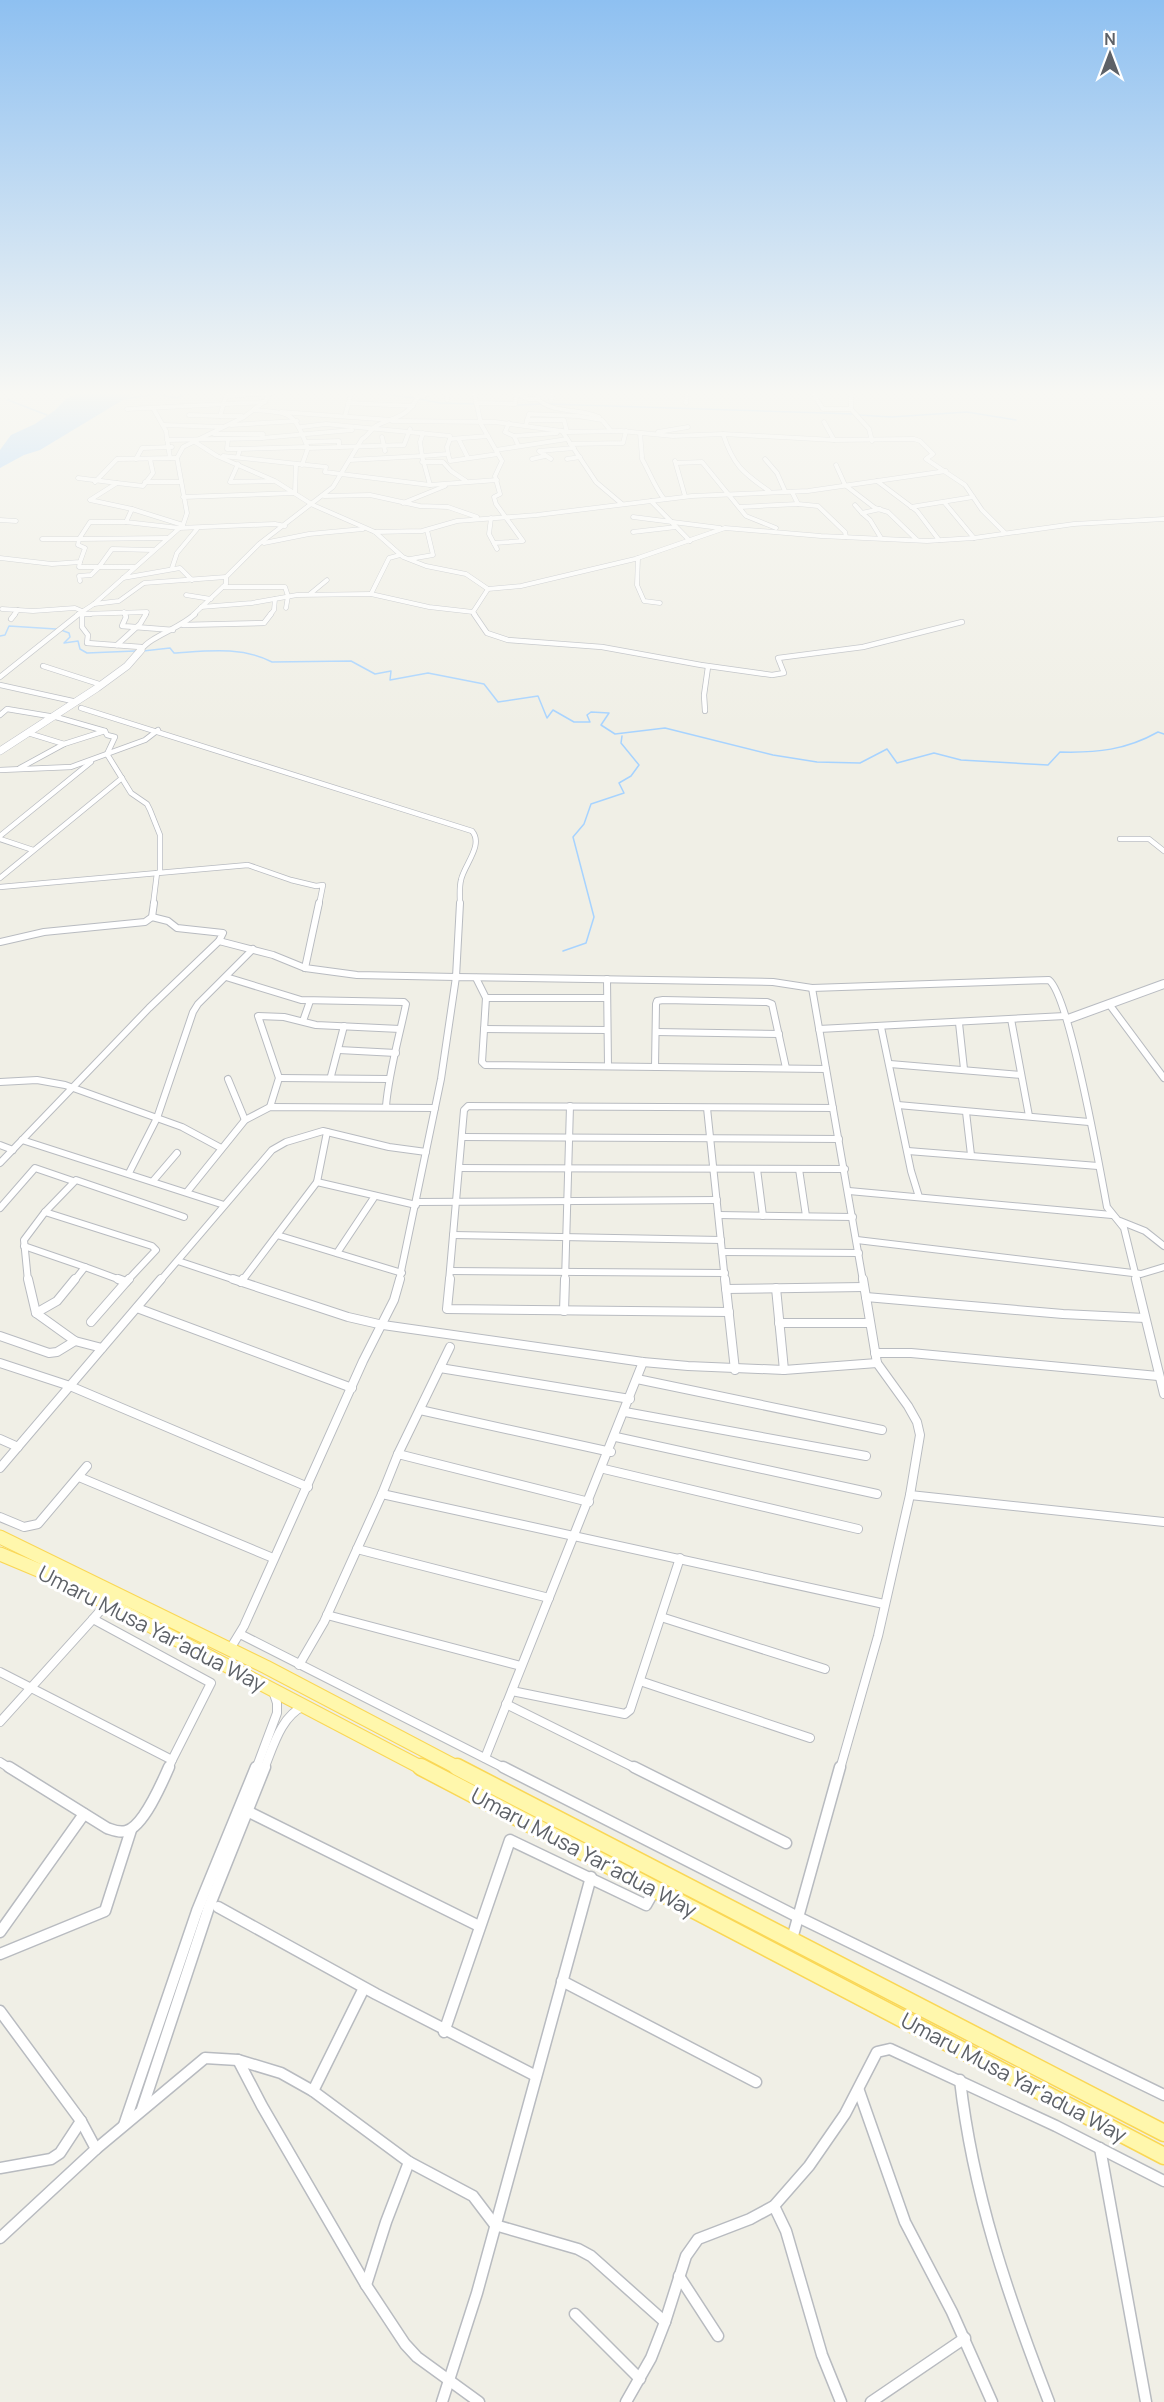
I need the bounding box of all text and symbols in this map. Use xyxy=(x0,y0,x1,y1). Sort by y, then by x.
north arrow xyxy=(1080,24,1140,84)
text: N xyxy=(1104,28,1116,50)
street label: Umaru Musa Yar'adua Way xyxy=(33,1558,271,1698)
street label: Umaru Musa Yar'adua Way xyxy=(466,1781,702,1923)
street label: Umaru Musa Yar'adua Way xyxy=(896,2006,1132,2148)

